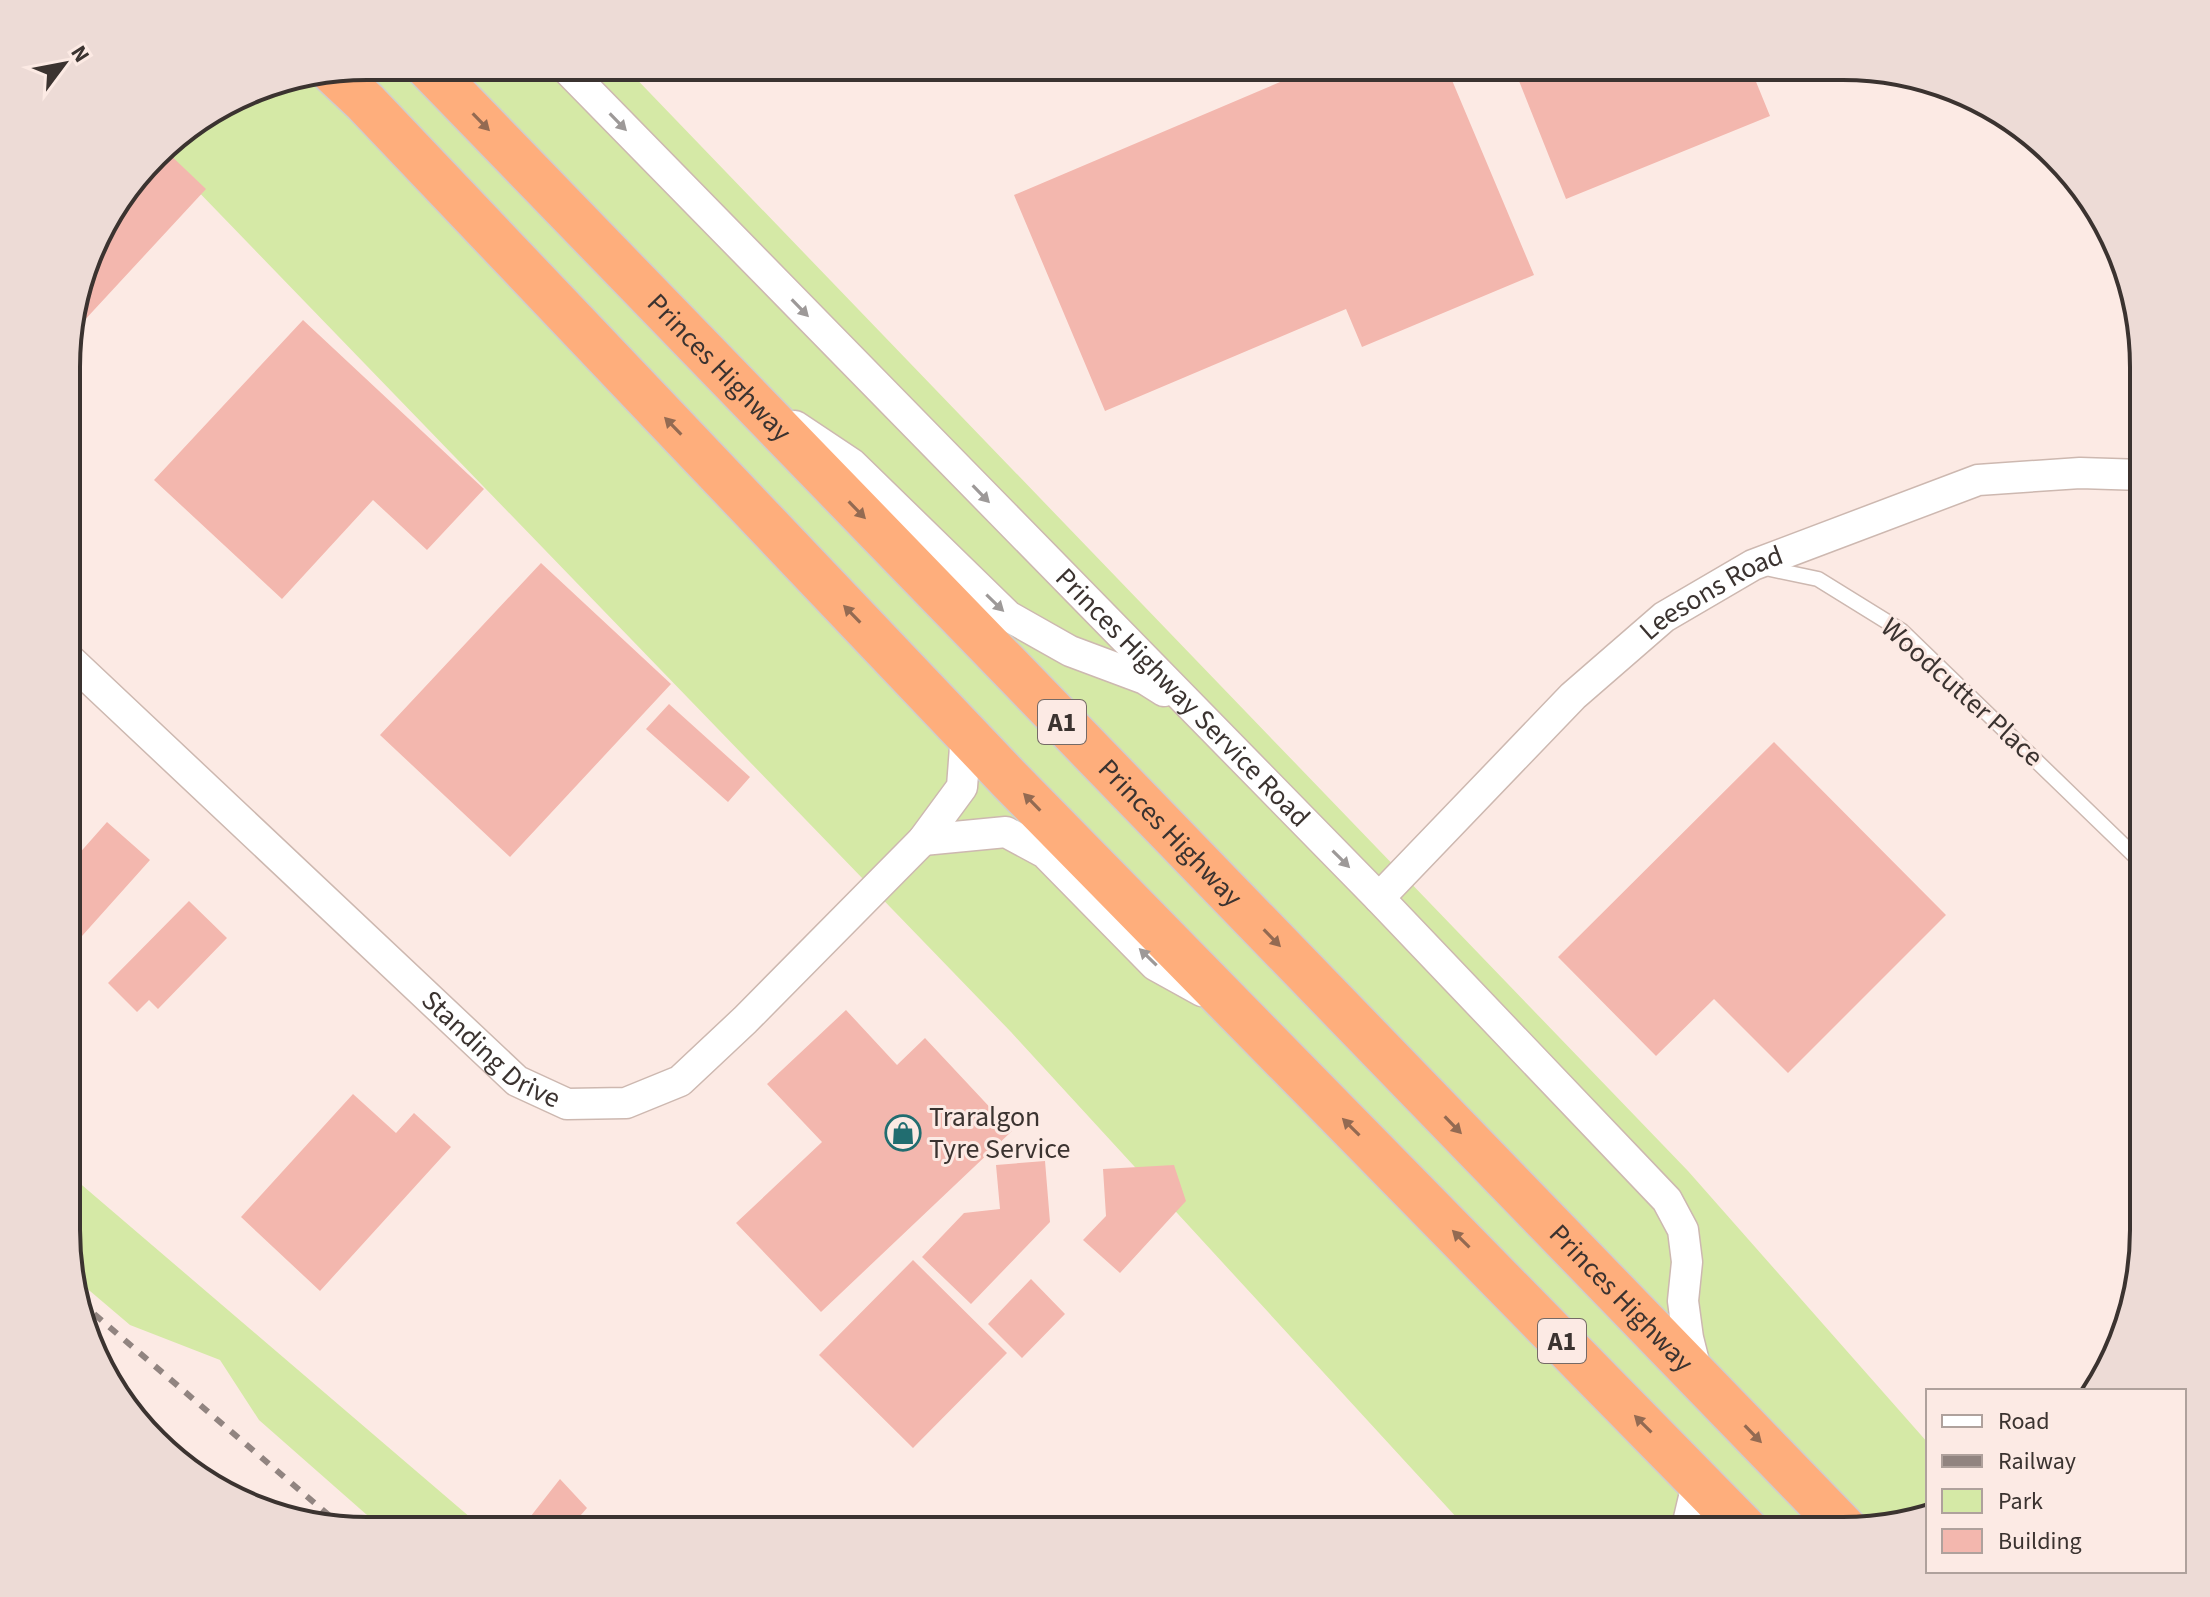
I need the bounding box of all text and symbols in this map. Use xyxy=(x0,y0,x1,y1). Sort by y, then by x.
north arrow xyxy=(24,24,104,104)
text: N xyxy=(63,39,98,69)
one-way arrow xyxy=(471,112,490,131)
one-way arrow xyxy=(609,112,627,131)
street label: Princes Highway xyxy=(638,284,801,451)
one-way arrow xyxy=(790,298,809,317)
one-way arrow xyxy=(664,417,683,436)
one-way arrow xyxy=(971,484,990,503)
one-way arrow xyxy=(847,500,865,519)
street label: Leesons Road xyxy=(1631,535,1789,650)
street label: Princes Highway Service Road xyxy=(1046,562,1316,832)
one-way arrow xyxy=(985,594,1004,612)
one-way arrow xyxy=(844,605,862,624)
street label: Woodcutter Place xyxy=(1872,608,2052,776)
road number: A1 xyxy=(1038,700,1086,744)
street label: Princes Highway xyxy=(1091,752,1249,914)
one-way arrow xyxy=(1023,793,1042,812)
one-way arrow xyxy=(1331,849,1349,868)
one-way arrow xyxy=(1262,928,1280,947)
one-way arrow xyxy=(1139,948,1158,966)
street label: Standing Drive xyxy=(412,981,567,1118)
place label: Traralgon Tyre Service xyxy=(929,1097,1070,1169)
shop icon: Traralgon Tyre Service xyxy=(884,1114,922,1152)
one-way arrow xyxy=(1443,1115,1461,1134)
one-way arrow xyxy=(1343,1118,1361,1137)
street label: Princes Highway xyxy=(1540,1215,1703,1381)
one-way arrow xyxy=(1452,1230,1471,1249)
road number: A1 xyxy=(1538,1319,1586,1363)
legend xyxy=(1926,1389,2186,1573)
text: Road xyxy=(1998,1404,2050,1439)
one-way arrow xyxy=(1635,1415,1653,1434)
one-way arrow xyxy=(1743,1424,1761,1443)
text: Railway xyxy=(1998,1444,2076,1479)
text: Park xyxy=(1998,1484,2043,1519)
text: Building xyxy=(1998,1524,2082,1559)

